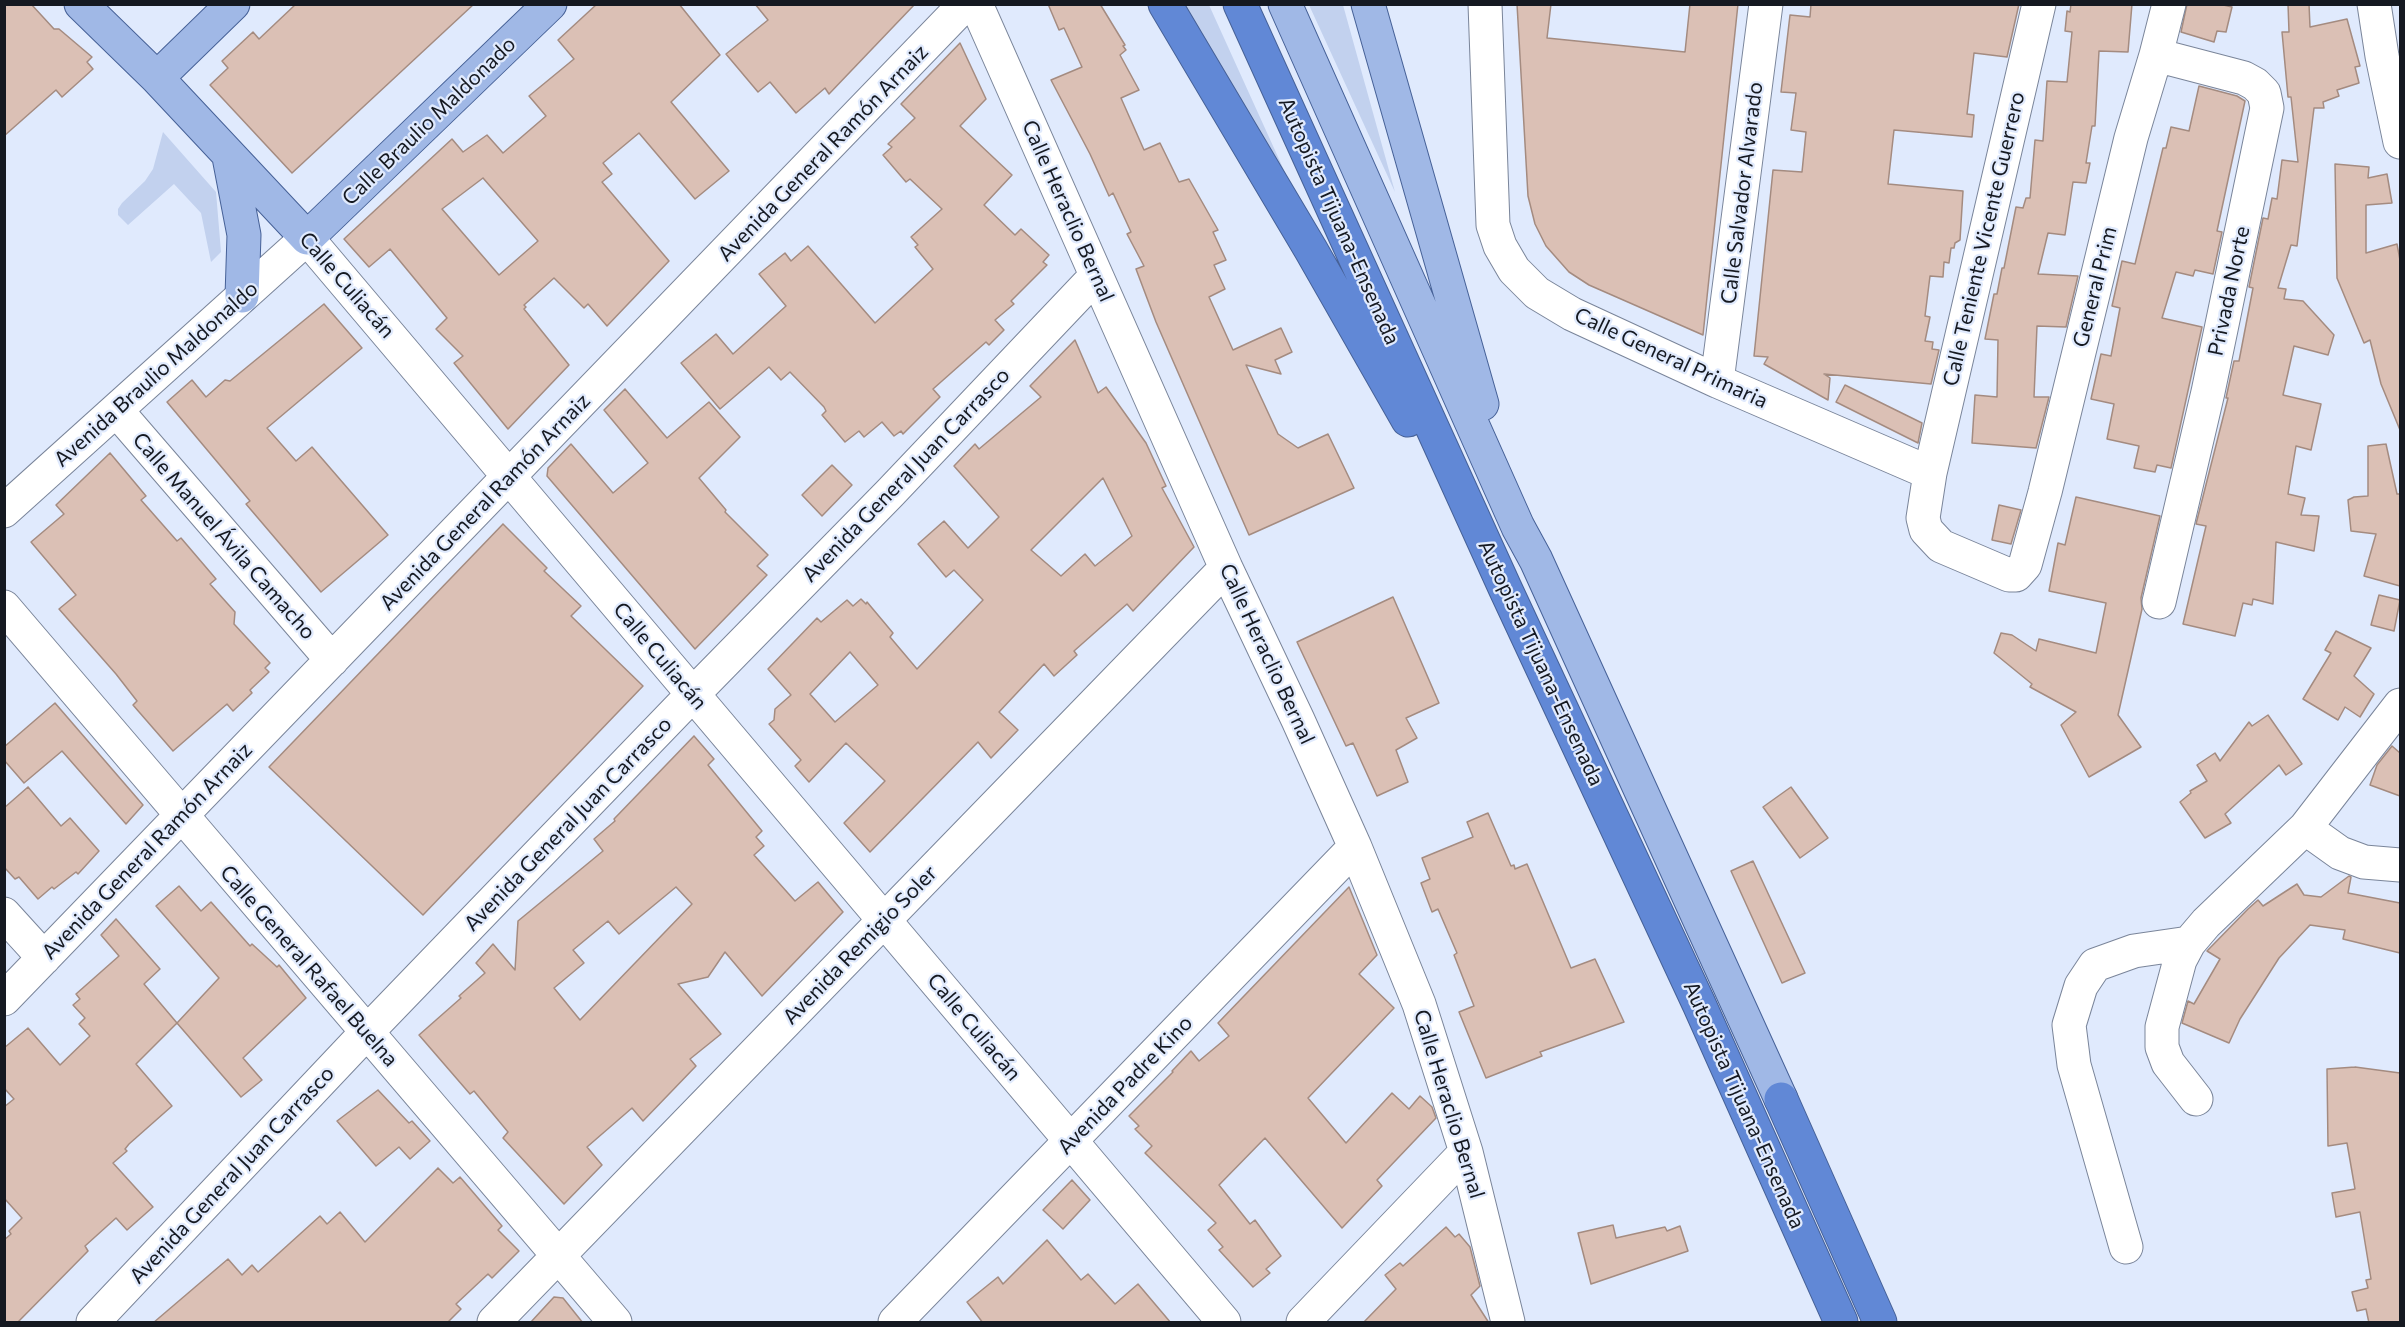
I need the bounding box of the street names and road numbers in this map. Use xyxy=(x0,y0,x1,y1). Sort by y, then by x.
street label: Calle Braulio Maldonado xyxy=(337,32,521,210)
street label: Avenida General Ramón Arnaiz xyxy=(713,39,933,267)
street label: Calle Salvador Alvarado xyxy=(1716,80,1768,306)
street label: Calle Teniente Vicente Guerrero xyxy=(1938,89,2030,389)
street label: Autopista Tijuana-Ensenada xyxy=(1273,93,1405,349)
street label: Calle Heraclio Bernal xyxy=(1017,116,1119,306)
street label: General Prim xyxy=(2068,224,2122,350)
street label: Privada Norte xyxy=(2203,224,2255,358)
street label: Calle Culiacán xyxy=(294,227,400,343)
street label: Avenida Braulio Maldonaldo xyxy=(49,276,263,472)
street label: Calle General Primaria xyxy=(1570,302,1772,414)
street label: Avenida General Juan Carrasco xyxy=(797,363,1015,587)
street label: Avenida General Ramón Arnaiz xyxy=(375,388,595,616)
street label: Calle Manuel Ávila Camacho xyxy=(127,427,321,645)
street label: Autopista Tijuana-Ensenada xyxy=(1473,536,1609,790)
street label: Calle Heraclio Bernal xyxy=(1214,560,1320,748)
street label: Calle Culiacán xyxy=(608,597,712,715)
street label: Avenida General Juan Carrasco xyxy=(459,712,677,936)
street label: Avenida General Ramón Arnaiz xyxy=(37,737,257,965)
street label: Calle General Rafael Buelna xyxy=(215,860,403,1072)
street label: Avenida Remigio Soler xyxy=(778,860,942,1030)
street label: Calle Culiacán xyxy=(922,968,1026,1086)
street label: Autopista Tijuana-Ensenada xyxy=(1678,977,1810,1233)
street label: Calle Heraclio Bernal xyxy=(1408,1007,1490,1201)
street label: Avenida Padre Kino xyxy=(1052,1010,1198,1160)
street label: Avenida General Juan Carrasco xyxy=(125,1061,339,1289)

